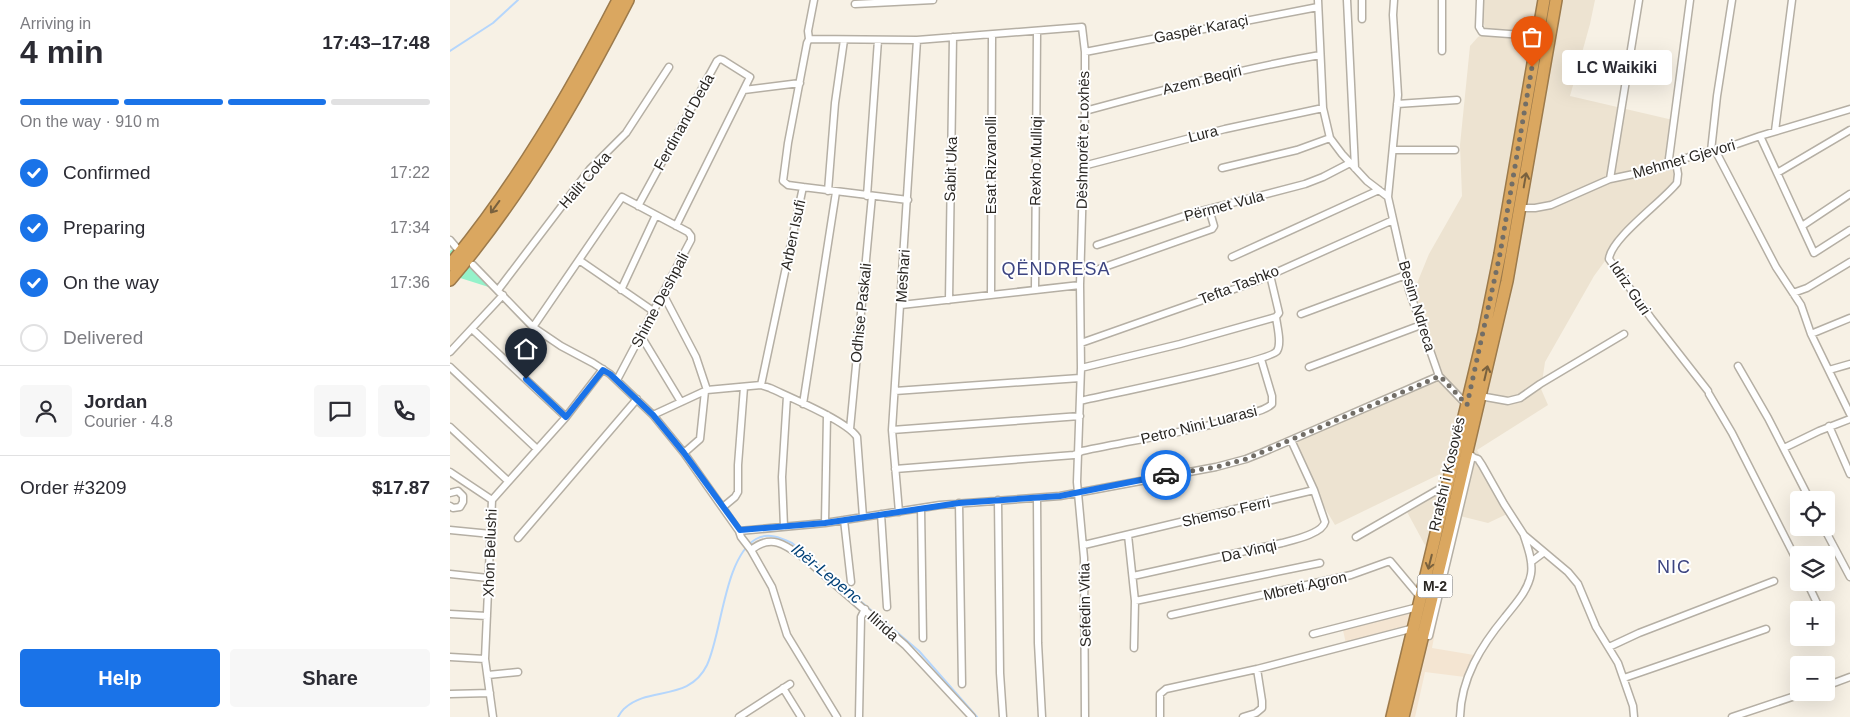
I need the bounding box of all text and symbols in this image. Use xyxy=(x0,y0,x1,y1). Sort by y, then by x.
street label: Gaspër Karaçi xyxy=(1152,11,1250,46)
text: Arriving in xyxy=(20,15,91,32)
pin xyxy=(1511,16,1553,67)
icon: bag xyxy=(1518,23,1546,51)
text: 17:43–17:48 xyxy=(322,32,430,53)
text: 4 min xyxy=(20,34,104,70)
callout: LC Waikiki xyxy=(1562,50,1672,84)
text: LC Waikiki xyxy=(1577,59,1657,76)
street label: Azem Beqiri xyxy=(1161,61,1243,98)
street label: Ferdinand Deda xyxy=(650,70,717,173)
street label: Dëshmorët e Loxhës xyxy=(1073,71,1092,209)
text: On the way · 910 m xyxy=(20,113,160,130)
street label: Esat Rizvanolli xyxy=(982,116,999,214)
street label: Rexho Mulliqi xyxy=(1026,116,1045,206)
street label: Lura xyxy=(1186,121,1220,145)
street label: Sabit Uka xyxy=(941,136,960,202)
street label: Mehmet Gjevori xyxy=(1631,136,1737,181)
street label: Halit Coka xyxy=(556,147,614,211)
icon: check xyxy=(20,159,48,187)
text: Confirmed xyxy=(63,162,151,183)
text: 17:22 xyxy=(390,164,430,181)
one-way arrow xyxy=(1520,172,1530,188)
street label: Përmet Vula xyxy=(1182,187,1266,224)
street label: Arben Isufi xyxy=(777,198,808,272)
one-way arrow xyxy=(490,200,500,214)
icon: check xyxy=(20,214,48,242)
text: Preparing xyxy=(63,217,145,238)
text: 17:34 xyxy=(390,219,430,236)
street label: Shime Deshpali xyxy=(627,249,692,350)
street label: Meshari xyxy=(892,249,913,303)
street label: Besim Ndreca xyxy=(1396,258,1440,354)
street label: Idriz Guri xyxy=(1606,258,1654,318)
district label: QËNDRESA xyxy=(1001,259,1111,279)
street label: Odhise Paskali xyxy=(847,262,874,364)
street label: Tefta Tashko xyxy=(1197,262,1281,308)
icon: check xyxy=(20,269,48,297)
text: On the way xyxy=(63,272,159,293)
text: 17:36 xyxy=(390,274,430,291)
text: Delivered xyxy=(63,327,143,348)
pin xyxy=(505,328,547,379)
icon: home xyxy=(512,335,540,363)
one-way arrow xyxy=(1482,366,1491,382)
button: person xyxy=(20,385,72,437)
button: chat xyxy=(314,385,366,437)
button: phone xyxy=(378,385,430,437)
text: Jordan xyxy=(84,391,147,412)
street label: Petro Nini Luarasi xyxy=(1139,402,1259,447)
text: Courier · 4.8 xyxy=(84,413,173,430)
street label: Rrafshi i Kosovës xyxy=(1425,415,1468,533)
courier xyxy=(1141,450,1191,500)
icon: car xyxy=(1152,461,1180,489)
text: Order #3209 xyxy=(20,477,127,498)
text: $17.87 xyxy=(372,477,430,498)
map controls xyxy=(1790,491,1835,701)
button: locate xyxy=(1790,491,1835,536)
street label: Shemso Ferri xyxy=(1180,493,1272,530)
street label: Xhon Belushi xyxy=(479,509,500,597)
street label: Da Vinqi xyxy=(1219,536,1278,565)
water label: Ibër-Lepenc xyxy=(788,540,865,607)
button: layers xyxy=(1790,546,1835,591)
one-way arrow xyxy=(1425,554,1434,570)
district label: NIC xyxy=(1657,557,1691,577)
street label: Sefedin Vitia xyxy=(1075,562,1094,647)
street label: Mbreti Agron xyxy=(1262,568,1348,603)
road number: M-2 xyxy=(1418,574,1452,598)
button: + xyxy=(1790,601,1835,646)
street label: Ilirida xyxy=(864,607,903,644)
button: Help xyxy=(20,649,220,707)
button: Share xyxy=(230,649,430,707)
button: − xyxy=(1790,656,1835,701)

